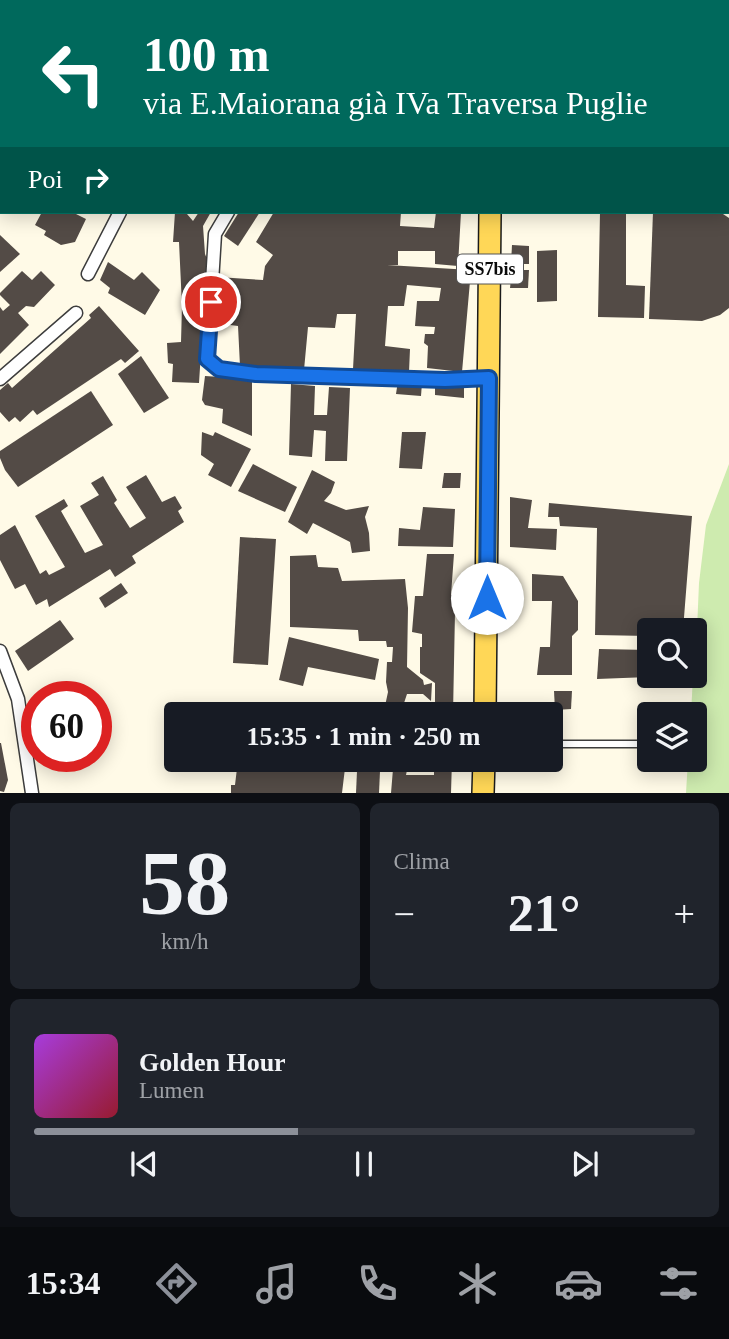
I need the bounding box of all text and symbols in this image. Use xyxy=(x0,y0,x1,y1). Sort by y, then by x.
text: 100 m xyxy=(143,27,270,82)
icon: left xyxy=(28,28,119,119)
text: via E.Maiorana già IVa Traversa Puglie xyxy=(143,85,648,121)
icon: right xyxy=(77,161,115,199)
text: Poi xyxy=(28,165,63,194)
road number: SS7bis xyxy=(457,255,523,284)
pin xyxy=(181,272,241,332)
icon: arrive xyxy=(192,283,230,321)
position arrow xyxy=(450,561,524,635)
map controls xyxy=(637,618,707,772)
button: search xyxy=(637,618,707,688)
speed limit sign: 60 xyxy=(21,681,112,772)
button: layers xyxy=(637,702,707,772)
text: 15:35 · 1 min · 250 m xyxy=(247,722,481,751)
text: 58 xyxy=(139,833,230,934)
text: Clima xyxy=(394,849,450,874)
text: 21° xyxy=(508,885,581,942)
text: − xyxy=(394,893,415,935)
text: + xyxy=(674,893,695,935)
text: km/h xyxy=(161,929,208,954)
text: Golden Hour xyxy=(139,1048,286,1077)
text: Lumen xyxy=(139,1078,204,1103)
icon: previous xyxy=(125,1145,163,1183)
icon: pause xyxy=(345,1145,383,1183)
icon: next xyxy=(566,1145,604,1183)
icon: directions xyxy=(152,1259,201,1308)
icon: music xyxy=(252,1259,301,1308)
icon: phone xyxy=(353,1259,402,1308)
icon: climate xyxy=(453,1259,502,1308)
icon: car xyxy=(554,1259,603,1308)
icon: filters xyxy=(654,1259,703,1308)
text: 15:34 xyxy=(26,1265,100,1301)

